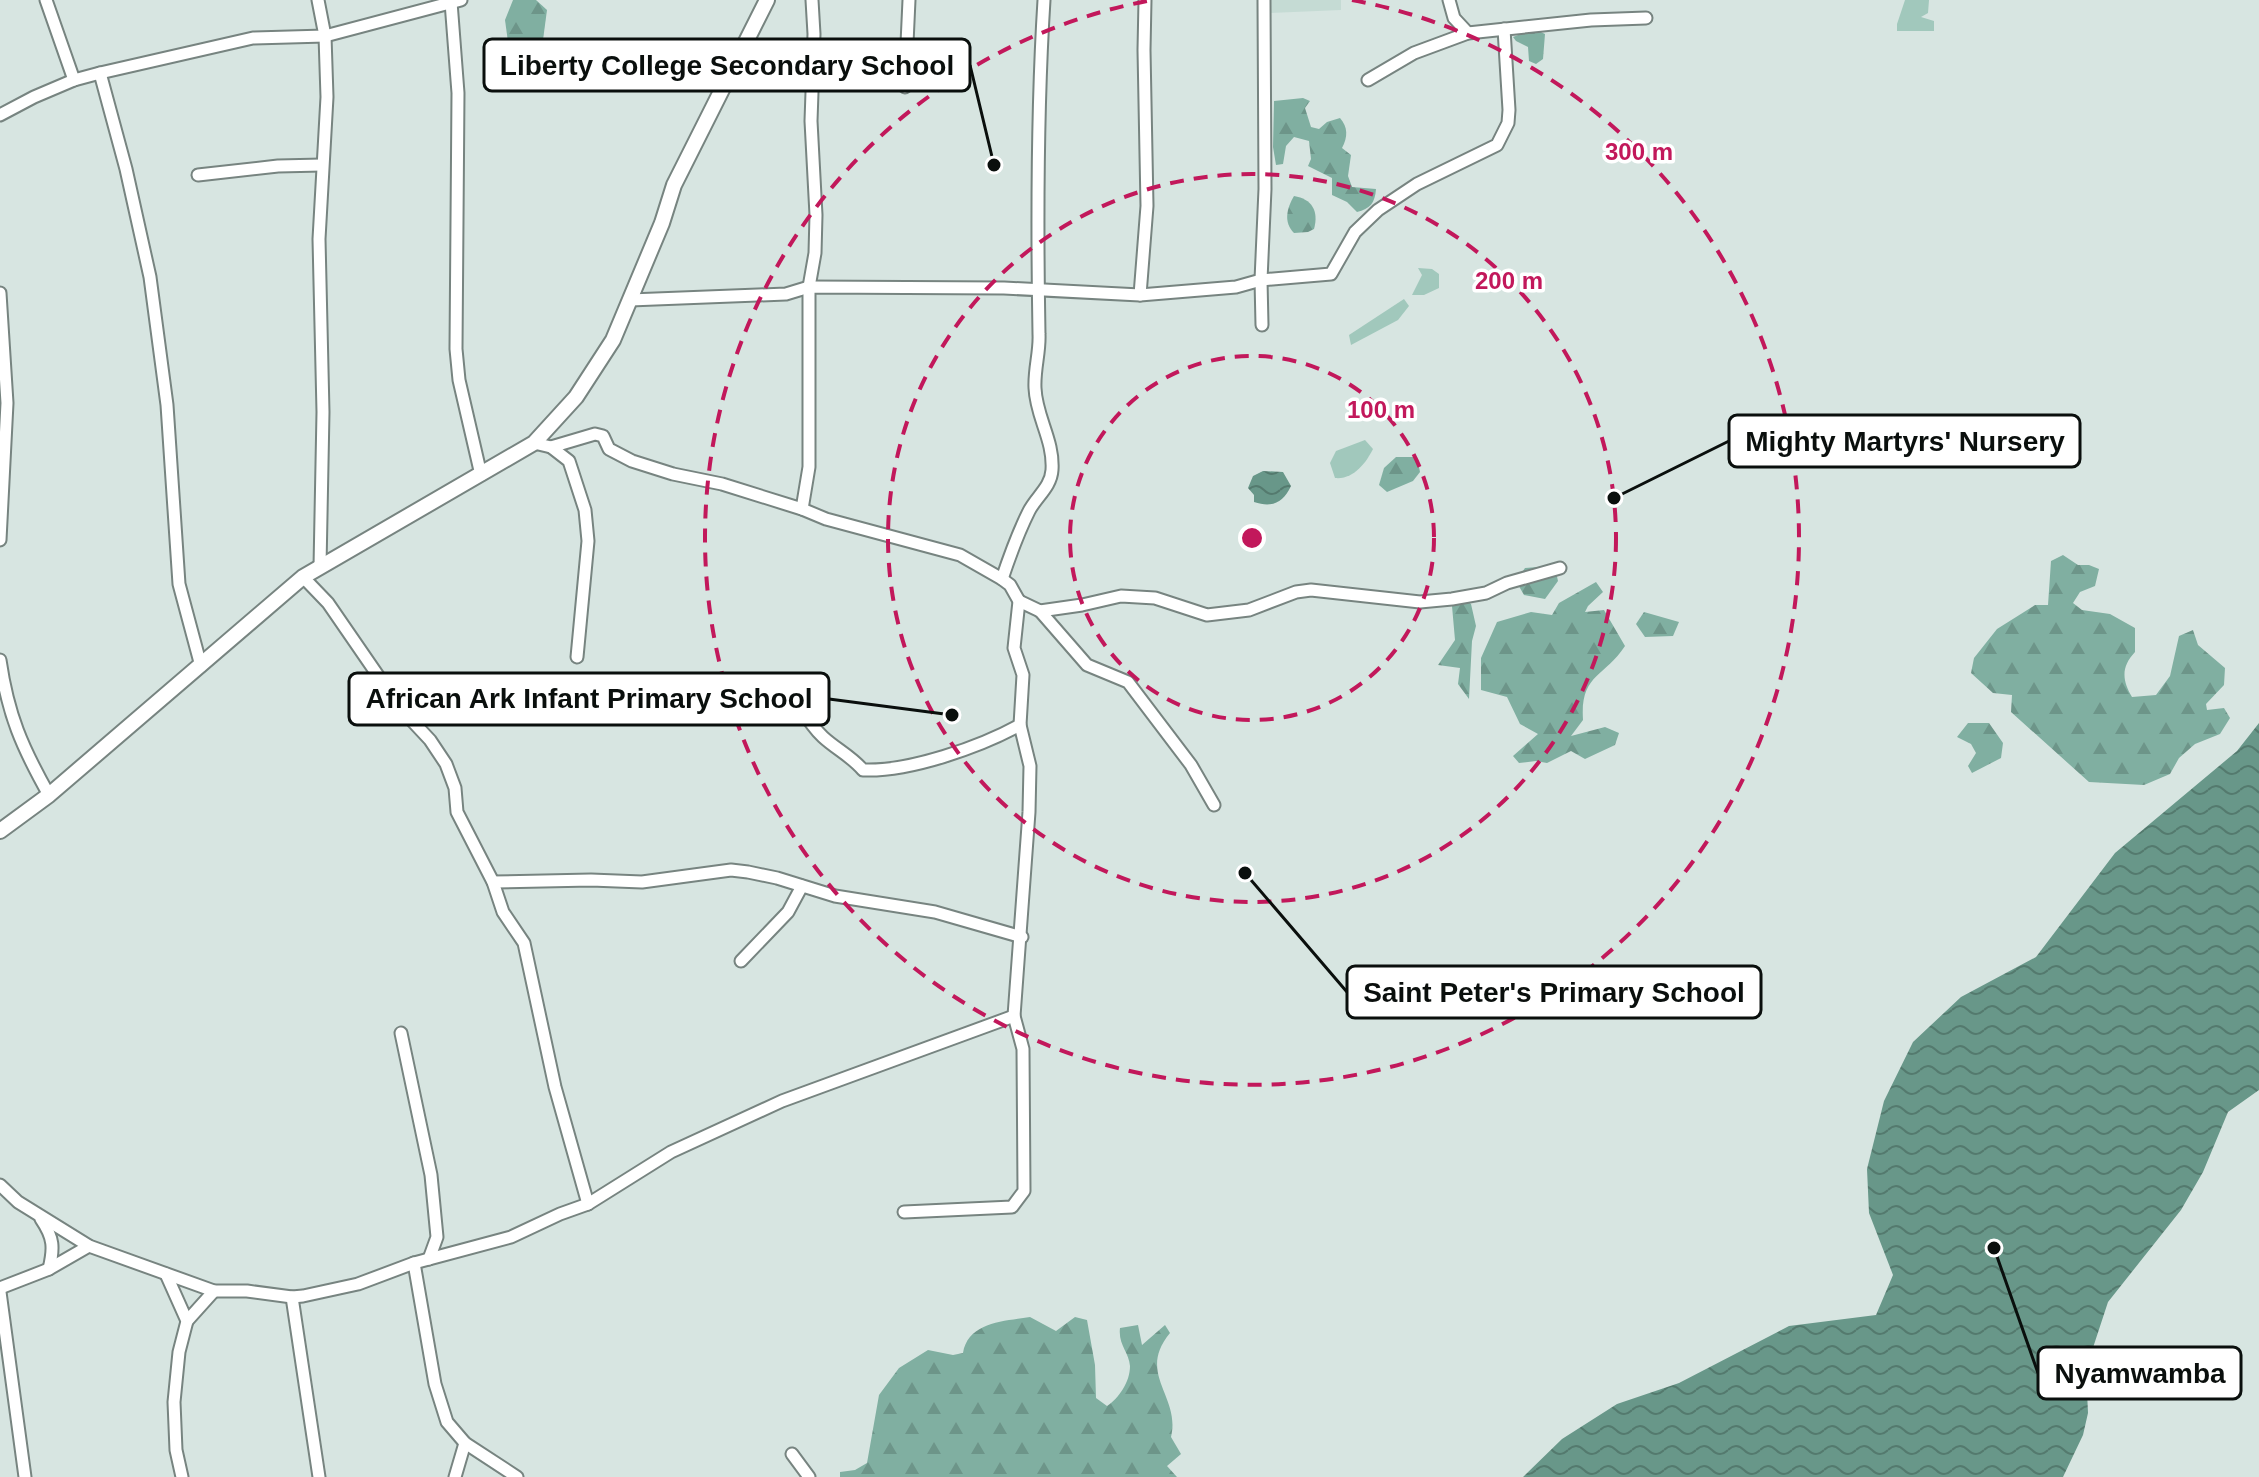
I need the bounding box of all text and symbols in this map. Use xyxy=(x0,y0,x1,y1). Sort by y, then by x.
callout: Liberty College Secondary School xyxy=(484,39,970,91)
text: Liberty College Secondary School xyxy=(500,50,954,81)
text: 300 m xyxy=(1605,138,1673,165)
text: 200 m xyxy=(1475,267,1543,294)
text: 100 m xyxy=(1347,396,1415,423)
callout: Mighty Martyrs' Nursery xyxy=(1729,415,2080,467)
text: Mighty Martyrs' Nursery xyxy=(1745,426,2065,457)
centre of rings xyxy=(1238,524,1266,552)
callout: African Ark Infant Primary School xyxy=(349,673,829,725)
text: African Ark Infant Primary School xyxy=(365,683,813,714)
callout: Saint Peter's Primary School xyxy=(1347,966,1761,1018)
text: Saint Peter's Primary School xyxy=(1363,977,1745,1008)
callout: Nyamwamba xyxy=(2038,1347,2241,1399)
text: Nyamwamba xyxy=(2054,1358,2226,1389)

